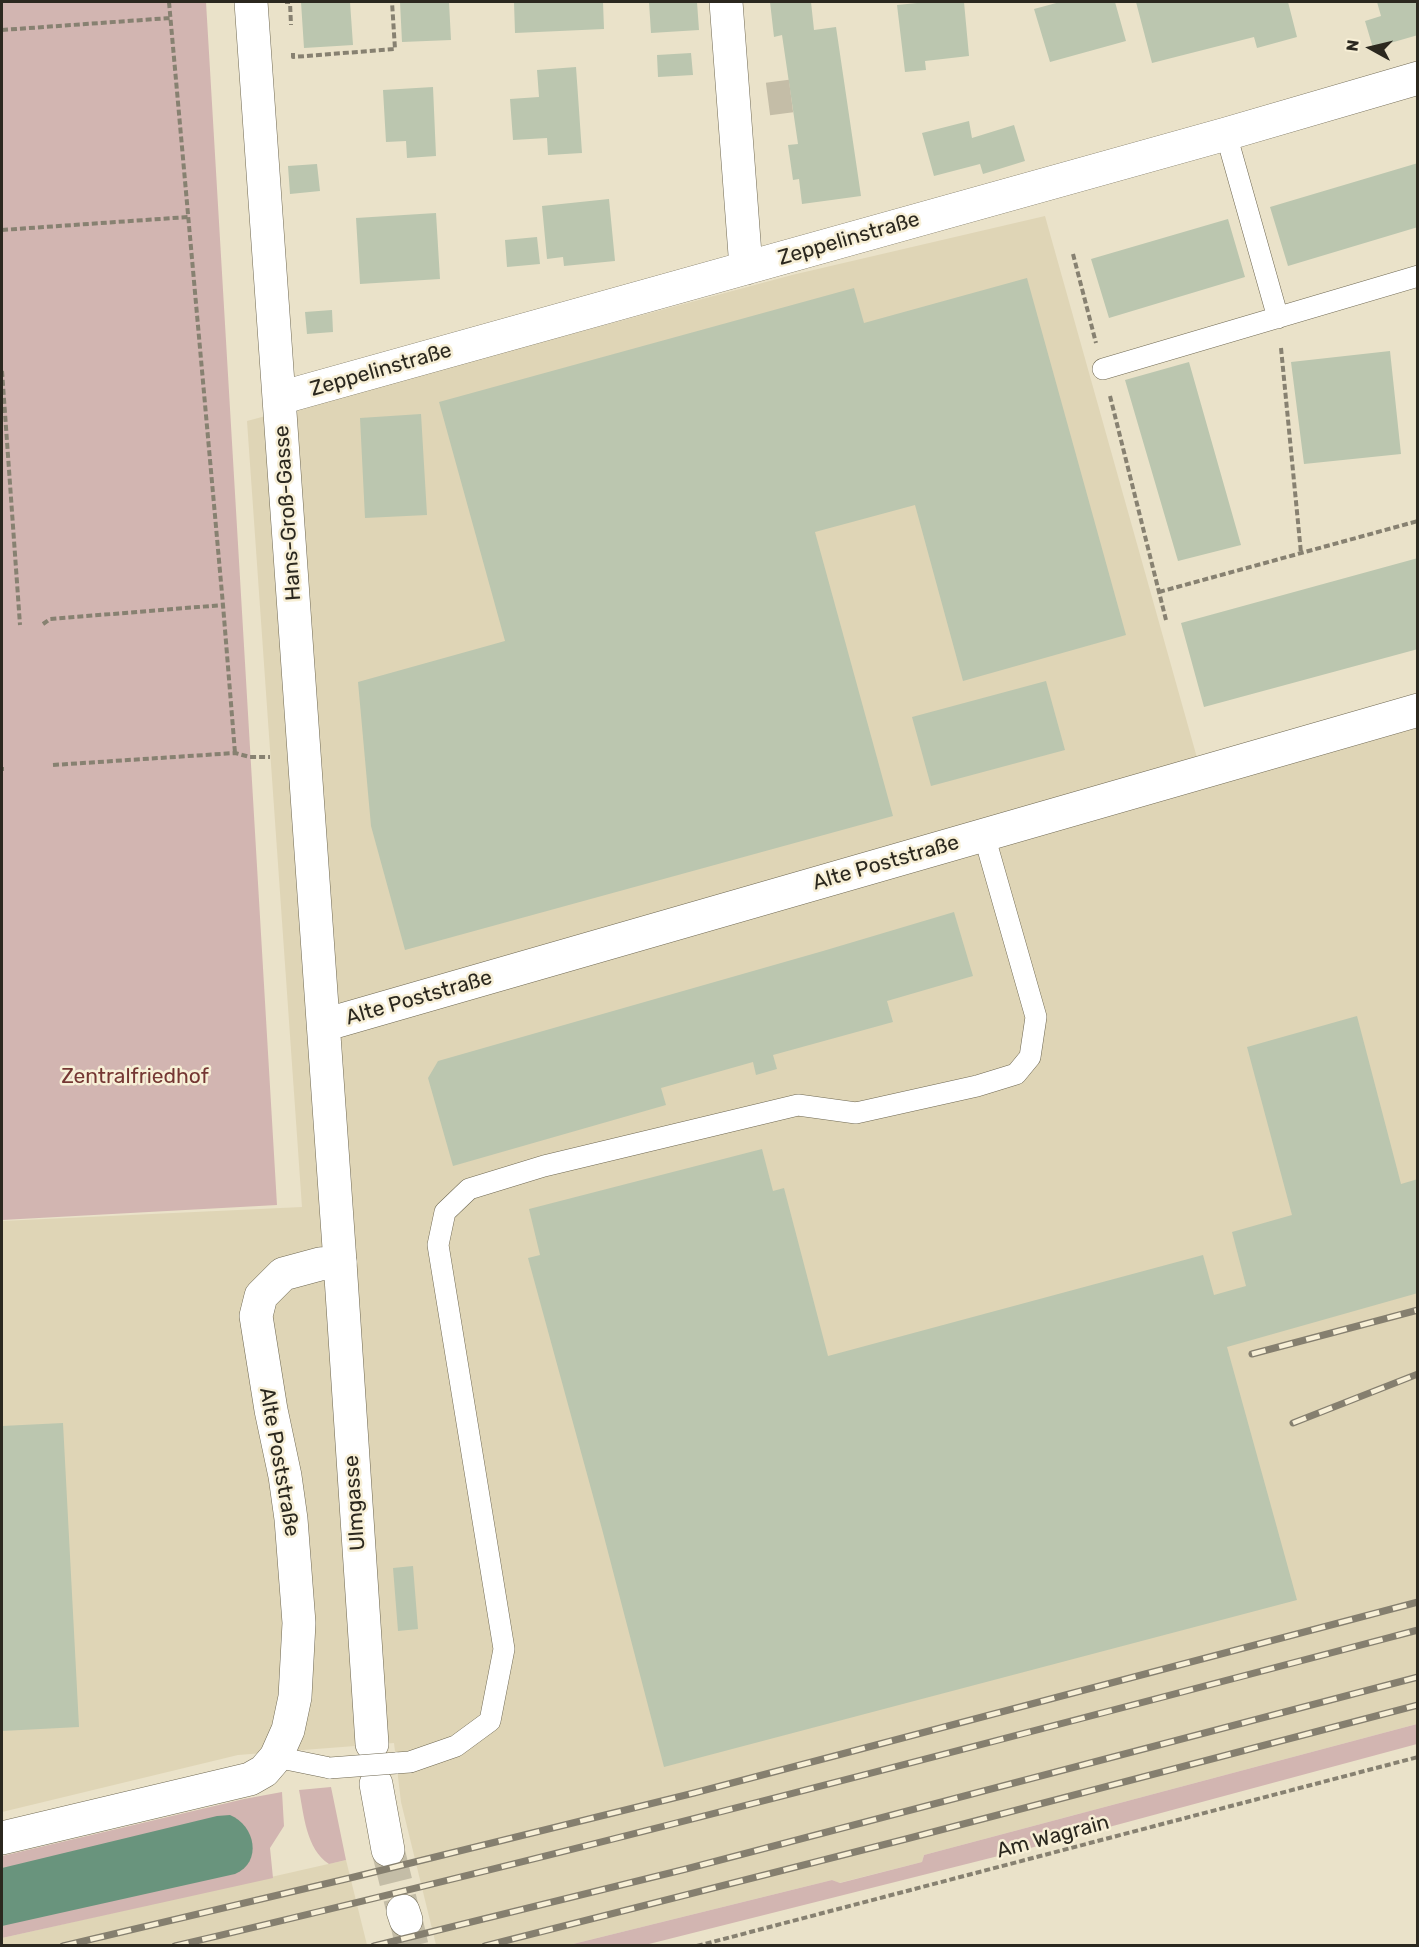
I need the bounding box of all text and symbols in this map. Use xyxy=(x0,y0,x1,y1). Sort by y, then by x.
north arrow xyxy=(1341,18,1401,78)
text: N xyxy=(1342,38,1363,52)
street label: Zeppelinstraße xyxy=(775,207,923,271)
street label: Zeppelinstraße xyxy=(307,338,455,402)
street label: Hans-Groß-Gasse xyxy=(269,424,307,602)
street label: Alte Poststraße xyxy=(810,830,962,896)
street label: Alte Poststraße xyxy=(343,965,495,1031)
park label: Zentralfriedhof xyxy=(61,1064,209,1090)
street label: Alte Poststraße xyxy=(253,1385,305,1539)
street label: Ulmgasse xyxy=(339,1454,371,1552)
street label: Am Wagrain xyxy=(994,1810,1112,1864)

